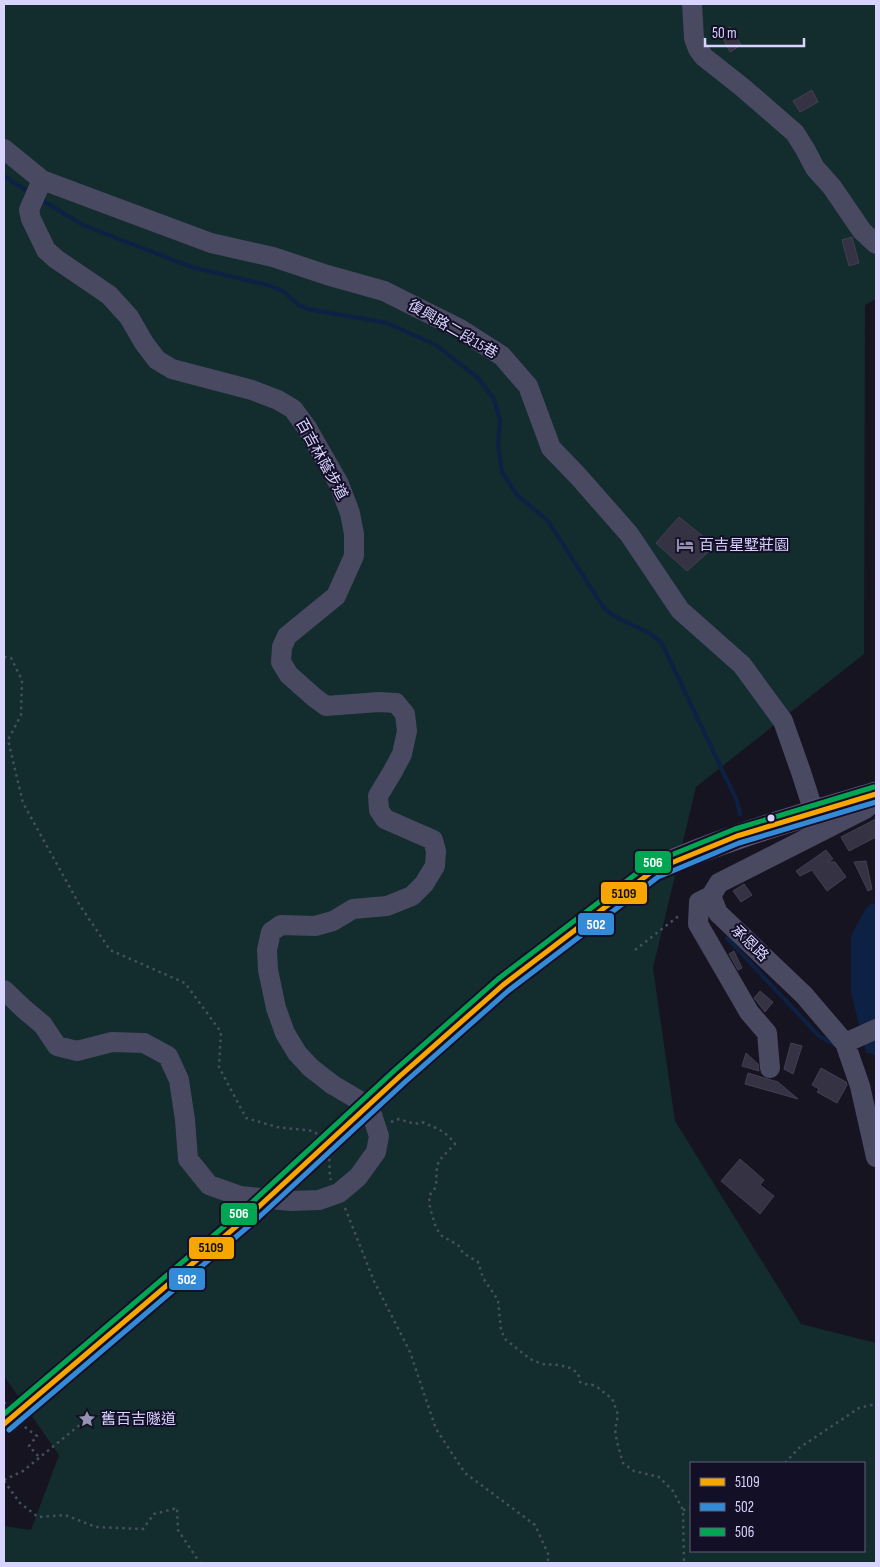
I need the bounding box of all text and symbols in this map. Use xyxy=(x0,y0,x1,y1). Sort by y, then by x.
scale bar xyxy=(705,15,804,47)
text: 50 m xyxy=(712,24,737,43)
street label: 復興路二段15巷 xyxy=(404,296,501,363)
street label: 百吉林蔭步道 xyxy=(291,415,352,503)
hotel icon: 百吉星墅莊園 xyxy=(675,535,695,555)
place label: 百吉星墅莊園 xyxy=(699,536,789,555)
unlabelled marker xyxy=(766,813,776,823)
line badge: 506 xyxy=(634,850,672,874)
text: 506 xyxy=(643,854,663,871)
line badge: 5109 xyxy=(600,881,648,905)
text: 5109 xyxy=(612,885,637,902)
line badge: 502 xyxy=(577,912,615,936)
text: 502 xyxy=(587,916,605,933)
street label: 承恩路 xyxy=(727,921,772,966)
line badge: 506 xyxy=(220,1202,258,1226)
text: 506 xyxy=(229,1205,249,1222)
line badge: 5109 xyxy=(188,1236,235,1260)
text: 5109 xyxy=(199,1239,224,1256)
line badge: 502 xyxy=(168,1267,206,1291)
text: 502 xyxy=(178,1271,196,1288)
place icon: 舊百吉隧道 xyxy=(77,1409,97,1429)
place label: 舊百吉隧道 xyxy=(101,1410,176,1429)
legend xyxy=(690,1462,865,1552)
text: 5109 xyxy=(735,1473,760,1492)
text: 502 xyxy=(735,1498,754,1517)
text: 506 xyxy=(735,1523,754,1542)

